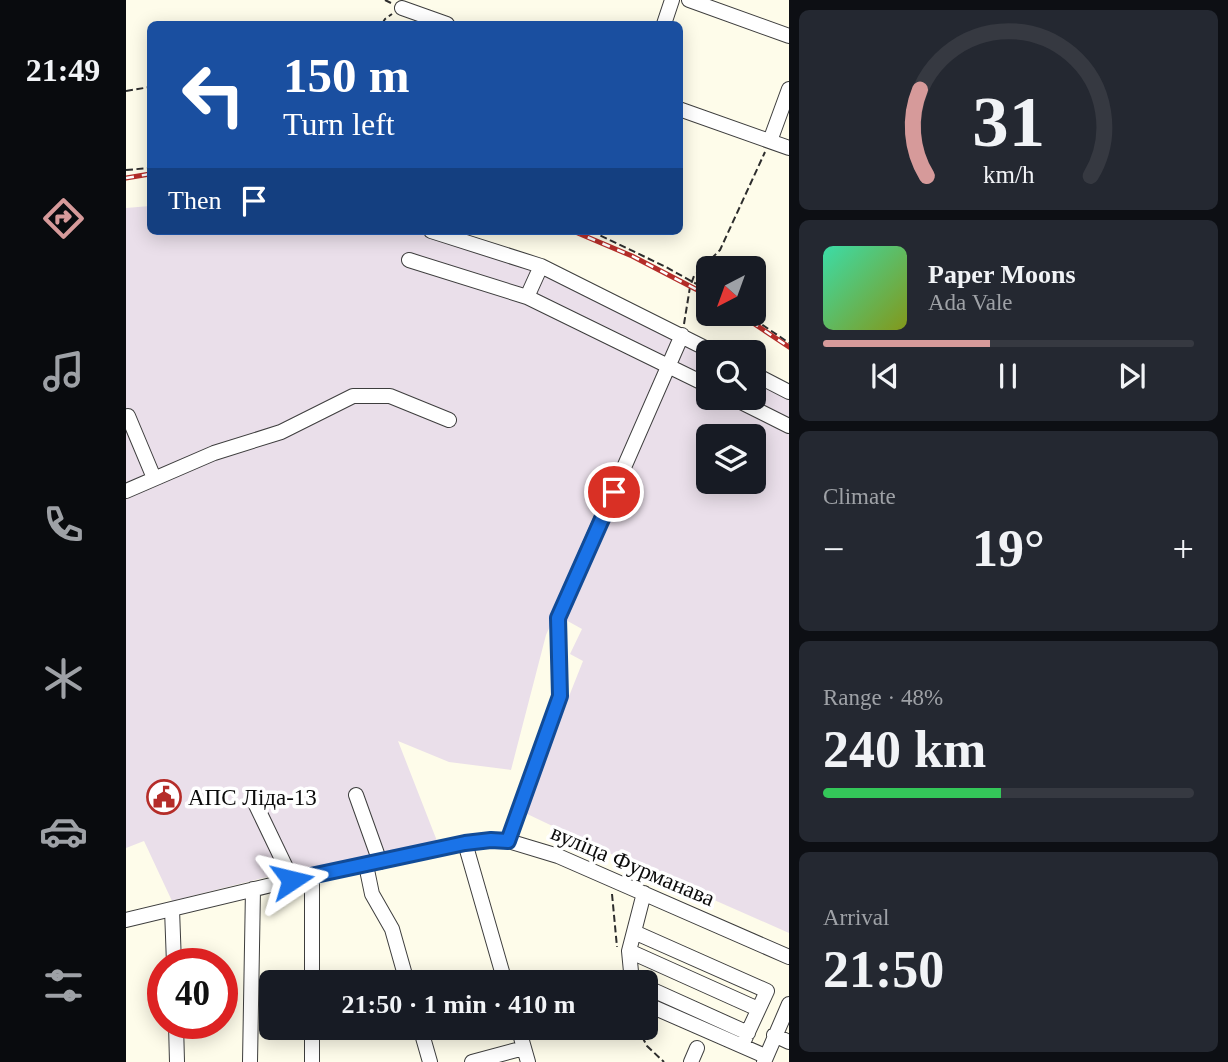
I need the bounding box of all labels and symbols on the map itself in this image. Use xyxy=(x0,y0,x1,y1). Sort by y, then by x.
north arrow xyxy=(696,256,766,326)
pin xyxy=(584,462,644,522)
public building icon: АПС Ліда-13 xyxy=(145,778,183,816)
place label: АПС Ліда-13 xyxy=(188,785,317,810)
street label: вуліца Фурманава xyxy=(547,820,718,911)
position arrow xyxy=(255,843,329,917)
speed limit sign: 40 xyxy=(147,948,238,1039)

